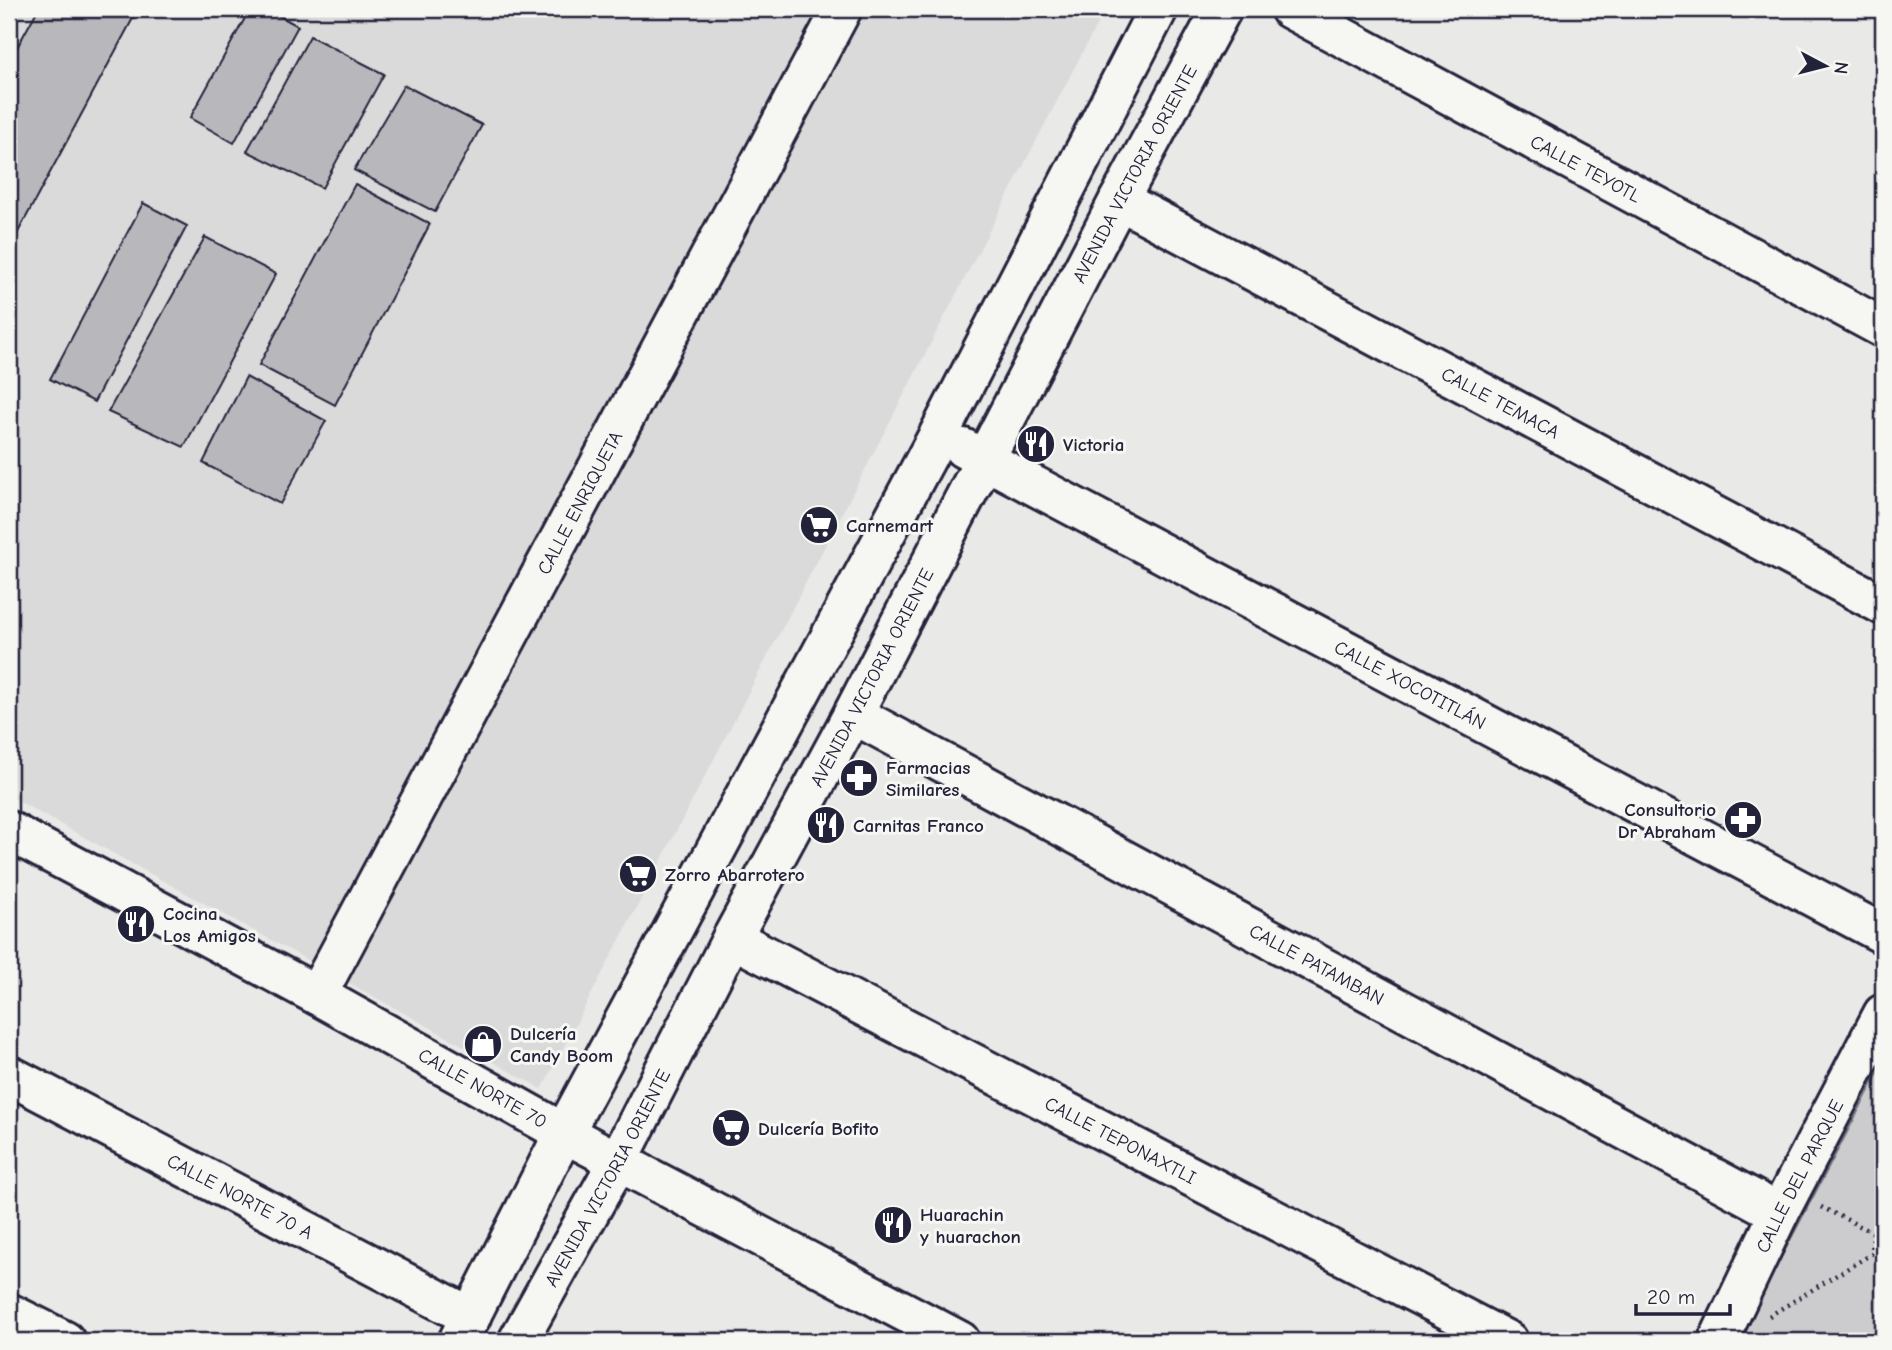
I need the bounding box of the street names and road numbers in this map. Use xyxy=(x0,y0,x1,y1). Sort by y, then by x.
street label: AVENIDA VICTORIA ORIENTE xyxy=(1068,61,1202,287)
street label: CALLE TEYOTL xyxy=(1526,130,1645,208)
street label: CALLE TEMACA xyxy=(1437,363,1563,444)
street label: CALLE ENRIQUETA xyxy=(533,428,627,578)
street label: AVENIDA VICTORIA ORIENTE xyxy=(806,565,939,791)
street label: CALLE XOCOTITLÁN xyxy=(1330,636,1489,734)
street label: CALLE PATAMBAN xyxy=(1245,920,1388,1010)
street label: CALLE NORTE 70 xyxy=(414,1044,551,1133)
street label: AVENIDA VICTORIA ORIENTE xyxy=(540,1066,675,1291)
street label: CALLE TEPONAXTLI xyxy=(1041,1092,1200,1189)
street label: CALLE DEL PARQUE xyxy=(1752,1096,1848,1256)
street label: CALLE NORTE 70 A xyxy=(163,1150,316,1244)

